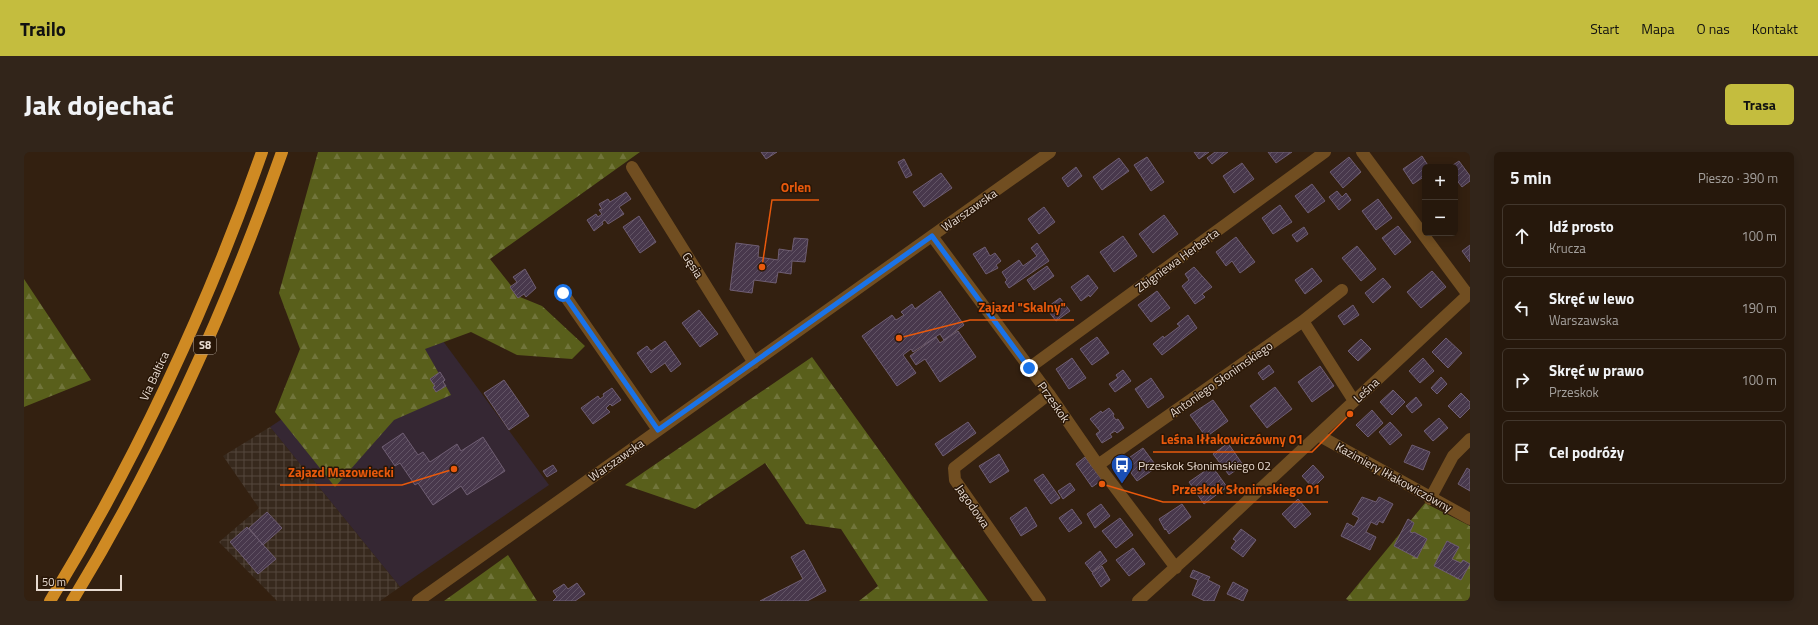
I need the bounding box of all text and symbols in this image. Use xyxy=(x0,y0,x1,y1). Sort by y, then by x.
text: Trailo xyxy=(20,14,66,43)
text: Start xyxy=(1590,18,1619,39)
text: Mapa xyxy=(1641,18,1674,39)
text: O nas xyxy=(1696,18,1730,39)
text: Kontakt xyxy=(1752,18,1798,39)
text: Jak dojechać xyxy=(24,83,174,126)
button: Trasa xyxy=(1725,84,1794,125)
map controls xyxy=(1422,164,1458,236)
button: + xyxy=(1422,164,1458,200)
text: 5 min xyxy=(1510,165,1551,191)
text: Pieszo · 390 m xyxy=(1698,168,1778,188)
callout: Orlen xyxy=(772,175,819,200)
text: Orlen xyxy=(781,177,811,197)
street label: Warszawska xyxy=(937,184,1001,236)
button: − xyxy=(1422,200,1458,236)
text: Idź prosto xyxy=(1549,215,1614,238)
street label: Zbigniewa Herberta xyxy=(1131,223,1223,297)
icon: ahead xyxy=(1511,225,1533,247)
text: 100 m xyxy=(1741,226,1777,246)
text: Krucza xyxy=(1549,238,1586,258)
street label: Gęsia xyxy=(678,248,708,282)
route start xyxy=(554,284,572,302)
text: Skręć w lewo xyxy=(1549,287,1634,310)
callout: Zajazd "Skalny" xyxy=(970,295,1074,320)
text: Zajazd "Skalny" xyxy=(978,297,1066,317)
icon: left xyxy=(1511,297,1533,319)
text: 190 m xyxy=(1741,298,1777,318)
text: Warszawska xyxy=(1549,310,1618,330)
road number: S8 xyxy=(194,336,216,354)
street label: Antoniego Słonimskiego xyxy=(1165,336,1277,422)
street label: Via Baltica xyxy=(134,348,174,404)
route end xyxy=(1020,359,1038,377)
text: Skręć w prawo xyxy=(1549,359,1644,382)
icon: right xyxy=(1511,369,1533,391)
text: 100 m xyxy=(1741,370,1777,390)
street label: Leśna xyxy=(1349,373,1383,407)
street label: Przeskok xyxy=(1033,378,1075,426)
text: Przeskok xyxy=(1549,382,1599,402)
callout: Leśna Iłłakowiczówny 01 xyxy=(1153,427,1312,452)
text: Leśna Iłłakowiczówny 01 xyxy=(1161,429,1303,449)
street label: Warszawska xyxy=(584,434,648,486)
street label: Kazimiery Iłłakowiczówny xyxy=(1332,437,1456,517)
icon: arrive xyxy=(1511,441,1533,463)
text: Cel podróży xyxy=(1549,441,1624,464)
bus stop icon: Przeskok Słonimskiego 02 xyxy=(1109,452,1135,485)
place label: Przeskok Słonimskiego 02 xyxy=(1138,456,1271,475)
callout: Zajazd Mazowiecki xyxy=(280,460,402,485)
text: Zajazd Mazowiecki xyxy=(288,462,394,482)
callout: Przeskok Słonimskiego 01 xyxy=(1163,477,1328,502)
text: Przeskok Słonimskiego 01 xyxy=(1172,479,1320,499)
street label: Jagodowa xyxy=(951,480,995,532)
scale bar xyxy=(36,573,122,592)
text: 50 m xyxy=(42,574,66,590)

